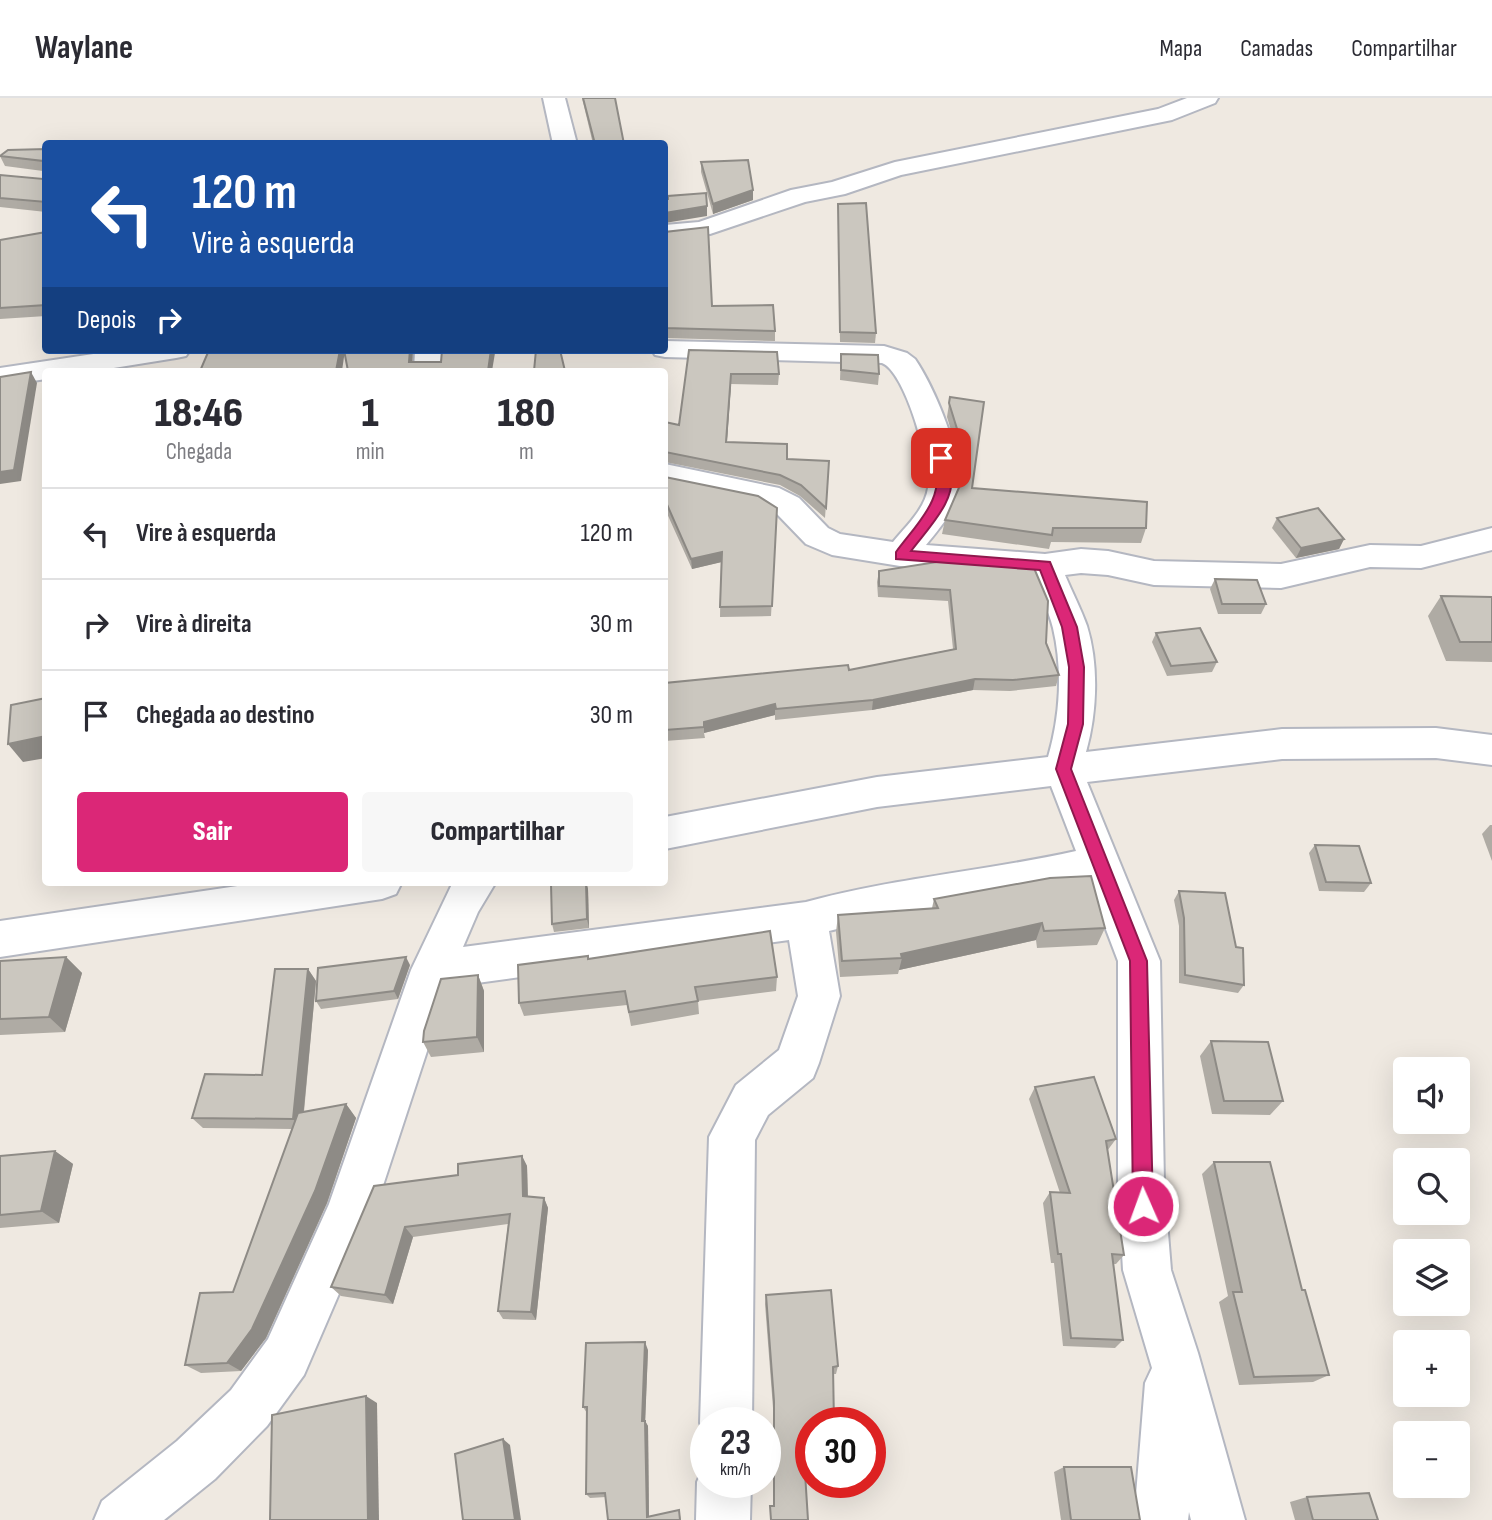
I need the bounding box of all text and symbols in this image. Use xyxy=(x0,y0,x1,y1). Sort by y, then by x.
text: Waylane xyxy=(35,28,133,68)
text: Mapa xyxy=(1160,34,1202,63)
text: Camadas xyxy=(1240,34,1313,63)
text: Compartilhar xyxy=(1351,34,1457,63)
text: 120 m xyxy=(192,164,297,223)
icon: left xyxy=(77,168,168,259)
text: Vire à esquerda xyxy=(192,224,355,263)
icon: right xyxy=(150,301,188,339)
text: Depois xyxy=(77,305,136,336)
text: 18:46 xyxy=(155,388,243,439)
text: 1 xyxy=(362,388,379,439)
text: 180 xyxy=(497,388,555,439)
pin xyxy=(911,428,971,488)
text: Chegada xyxy=(166,438,232,466)
text: min xyxy=(356,438,385,466)
text: m xyxy=(519,438,534,466)
icon: arrive xyxy=(922,439,960,477)
icon: left xyxy=(77,515,115,553)
text: Vire à esquerda xyxy=(136,518,276,549)
text: 120 m xyxy=(580,518,633,549)
icon: right xyxy=(77,606,115,644)
text: Vire à direita xyxy=(136,609,252,640)
text: 30 m xyxy=(590,609,633,640)
icon: arrive xyxy=(77,697,115,735)
text: Chegada ao destino xyxy=(136,700,315,731)
text: 30 m xyxy=(590,700,633,731)
button: Sair xyxy=(77,792,348,872)
button: Compartilhar xyxy=(362,792,633,872)
map controls xyxy=(1393,1057,1470,1498)
button: sound xyxy=(1393,1057,1470,1134)
button: search xyxy=(1393,1148,1470,1225)
position arrow xyxy=(1106,1169,1180,1243)
button: layers xyxy=(1393,1239,1470,1316)
button: + xyxy=(1393,1330,1470,1407)
speed limit sign: 30 xyxy=(795,1407,886,1498)
button: − xyxy=(1393,1421,1470,1498)
text: 23 xyxy=(720,1422,751,1465)
text: km/h xyxy=(720,1459,751,1480)

